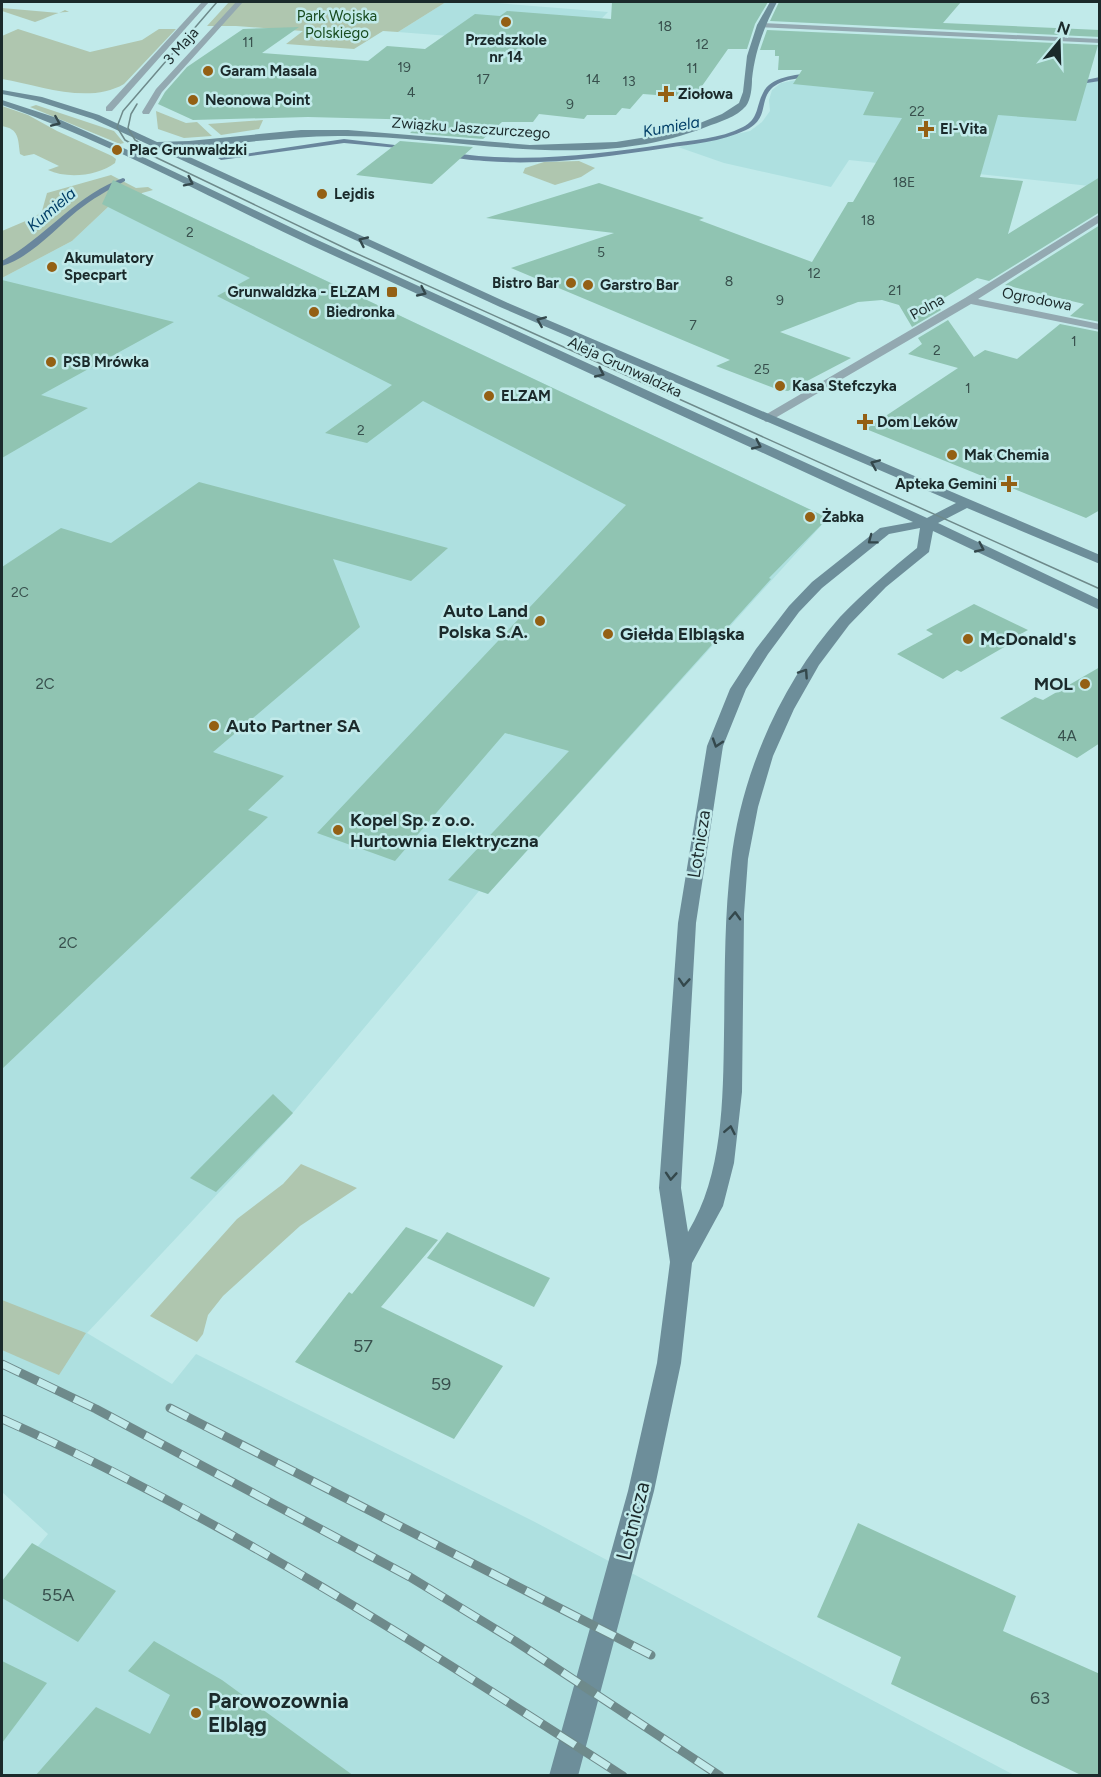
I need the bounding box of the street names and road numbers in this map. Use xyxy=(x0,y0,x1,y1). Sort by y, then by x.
street label: 3 Maja xyxy=(160,24,202,68)
street label: Związku Jaszczurczego xyxy=(391,113,551,143)
street label: Ogrodowa xyxy=(1001,283,1073,315)
street label: Polna xyxy=(907,290,947,324)
street label: Aleja Grunwaldzka xyxy=(565,333,685,401)
street label: Lotnicza xyxy=(683,808,715,880)
street label: Lotnicza xyxy=(611,1479,654,1563)

